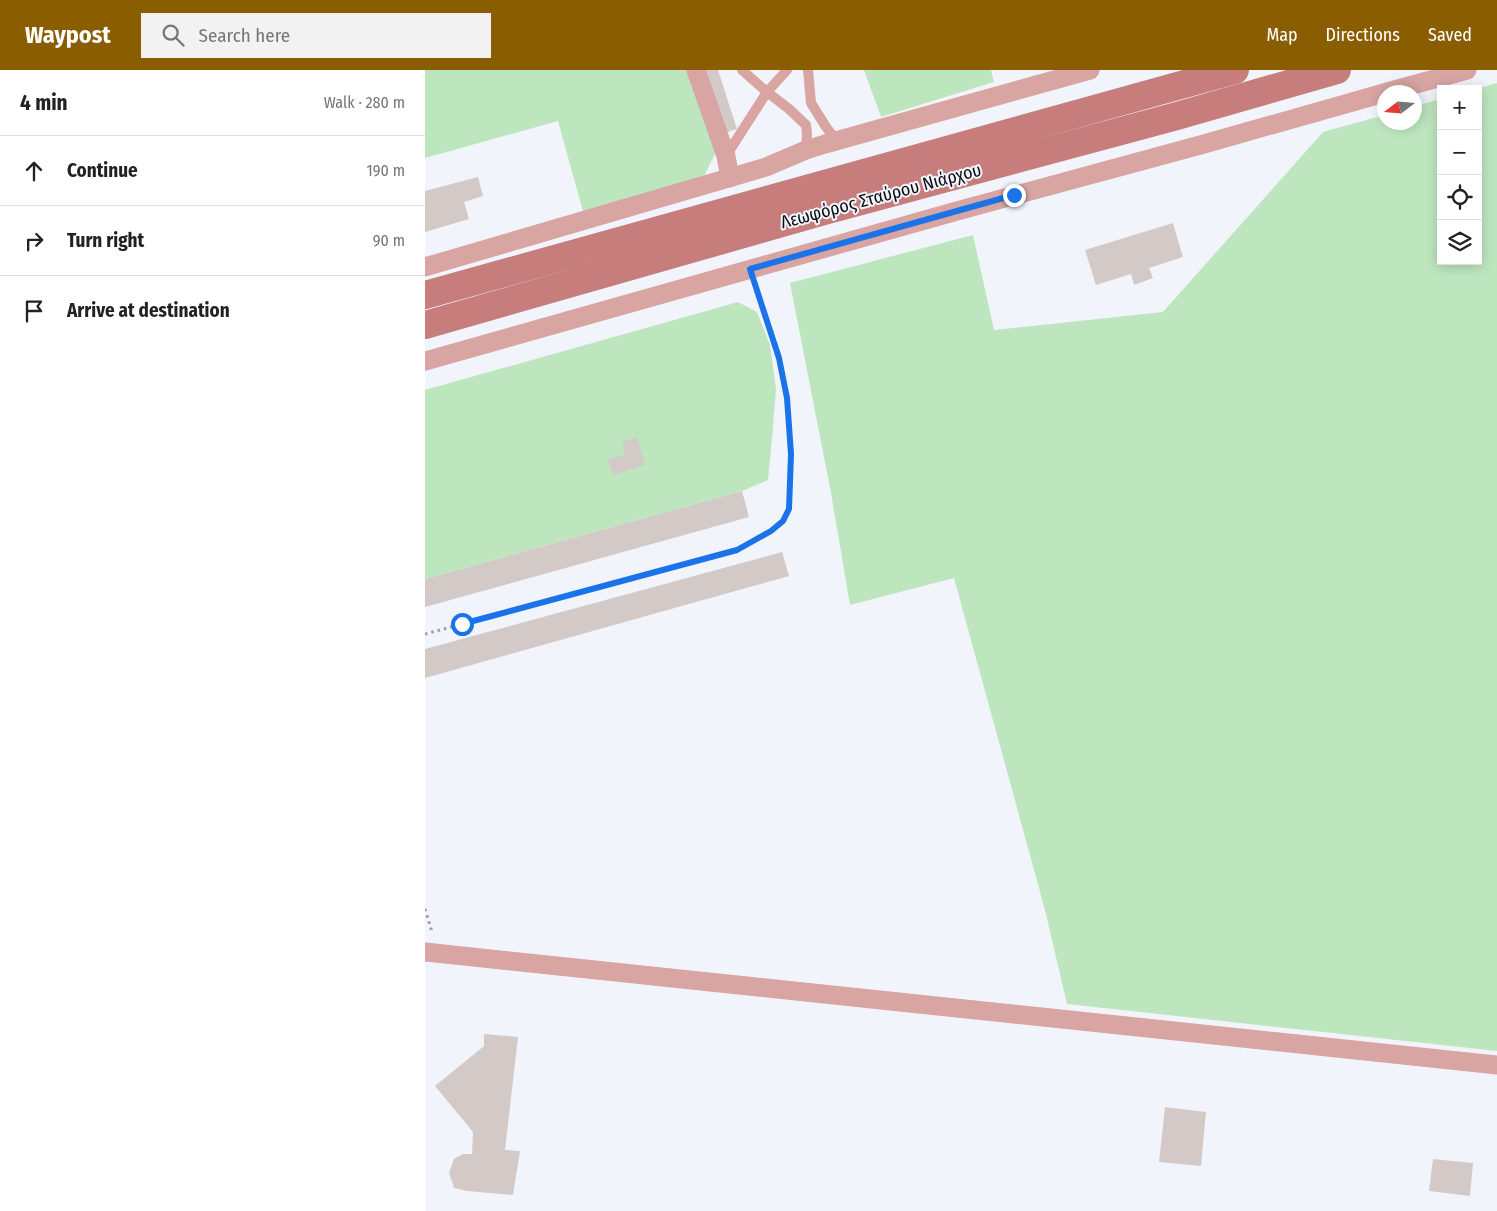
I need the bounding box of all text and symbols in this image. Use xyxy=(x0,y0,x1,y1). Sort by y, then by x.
search box xyxy=(141,13,491,58)
text: Waypost xyxy=(25,21,111,49)
icon: search xyxy=(159,21,187,49)
text: Search here xyxy=(199,24,290,47)
text: Map xyxy=(1266,24,1298,46)
text: Directions xyxy=(1326,24,1400,46)
text: Saved xyxy=(1428,24,1472,46)
north arrow xyxy=(1377,85,1422,130)
map controls xyxy=(1437,85,1482,265)
button: + xyxy=(1437,85,1482,130)
text: 4 min xyxy=(20,90,68,116)
text: Walk · 280 m xyxy=(324,93,405,112)
button: − xyxy=(1437,130,1482,175)
icon: ahead xyxy=(20,157,48,185)
text: Continue xyxy=(67,159,138,182)
street label: Λεωφόρος Σταύρου Νιάρχου xyxy=(778,159,984,233)
text: 190 m xyxy=(367,161,405,180)
button: locate xyxy=(1437,175,1482,220)
route end xyxy=(1003,184,1026,207)
button: layers xyxy=(1437,220,1482,265)
icon: right xyxy=(20,227,48,255)
text: Turn right xyxy=(67,229,144,252)
text: 90 m xyxy=(373,231,405,250)
icon: arrive xyxy=(20,297,48,325)
text: Arrive at destination xyxy=(67,299,230,322)
route start xyxy=(451,613,474,636)

